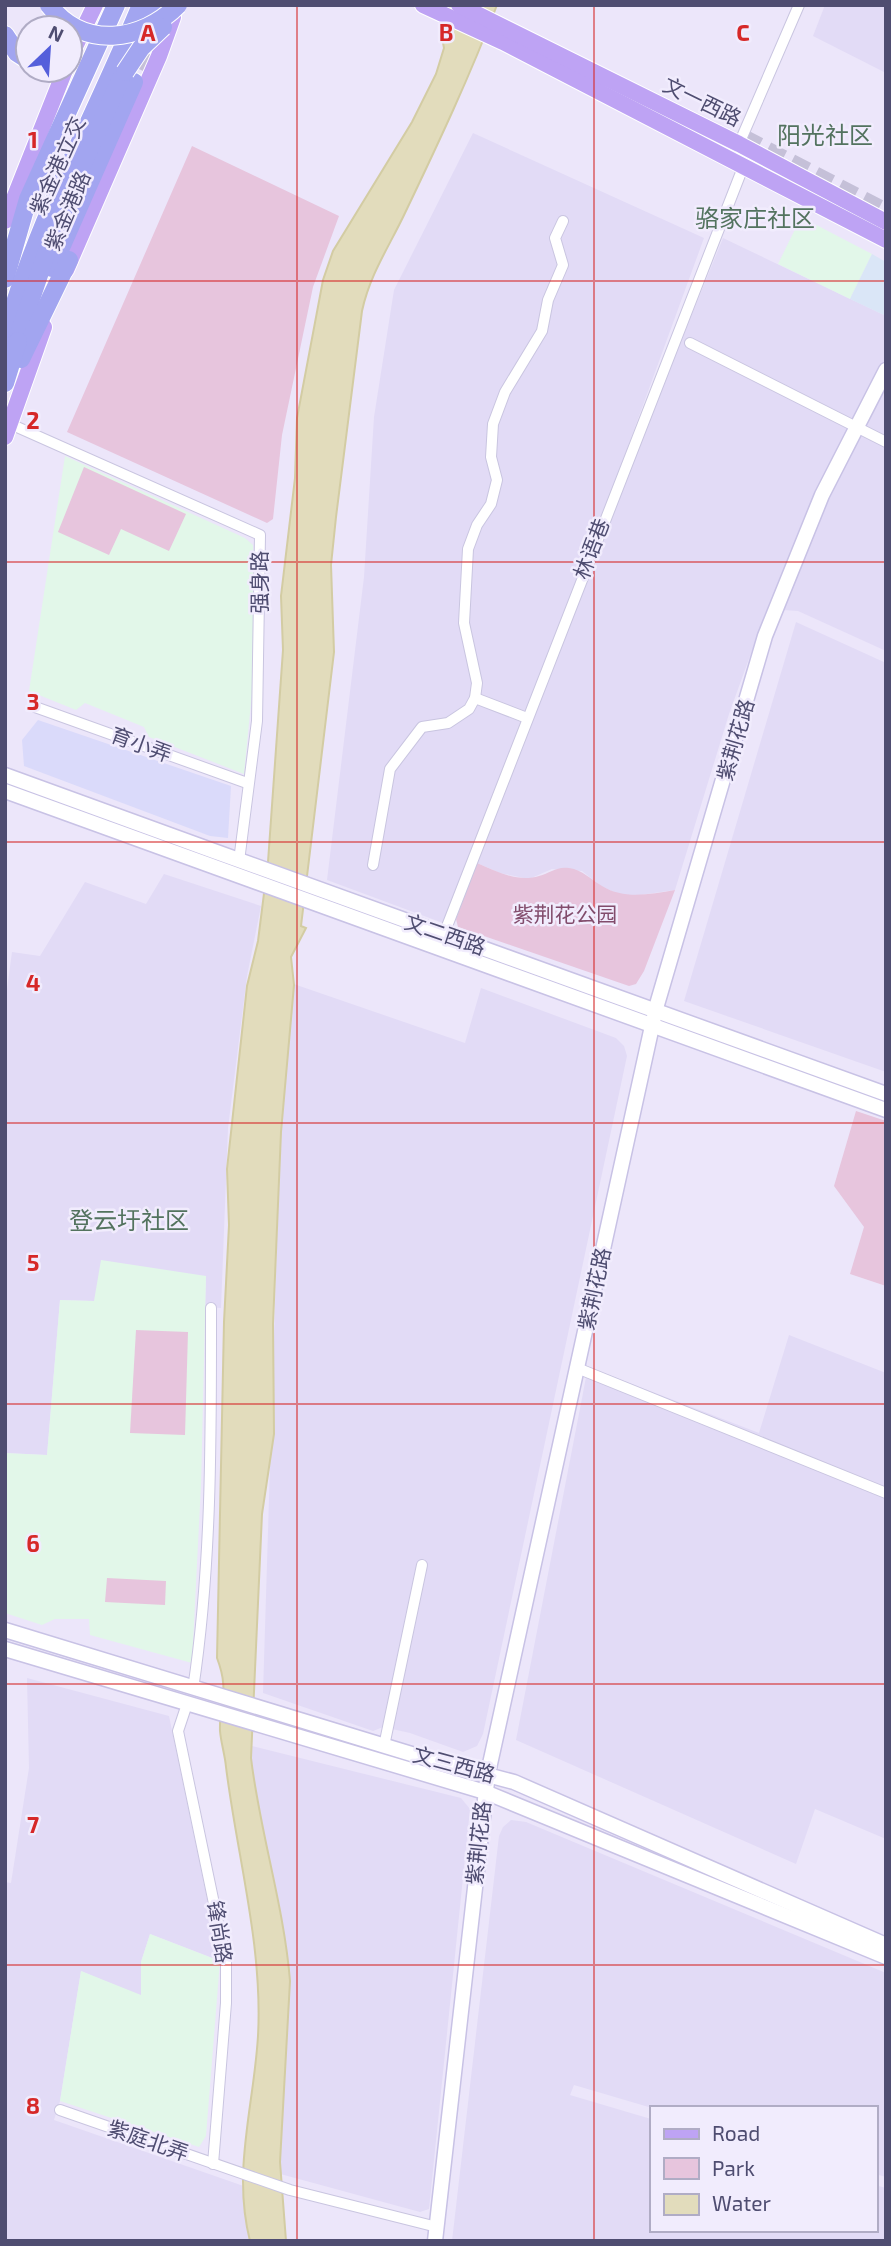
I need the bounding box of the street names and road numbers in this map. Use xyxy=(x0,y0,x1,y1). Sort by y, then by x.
street label: 文一西路 xyxy=(659,71,746,130)
street label: 紫金港立交 xyxy=(24,112,89,218)
street label: 紫金港路 xyxy=(39,167,95,254)
street label: 林语巷 xyxy=(568,515,614,582)
street label: 强身路 xyxy=(246,551,271,614)
street label: 紫荆花路 xyxy=(711,696,758,783)
street label: 育小弄 xyxy=(108,721,175,766)
street label: 文二西路 xyxy=(402,908,489,959)
street label: 紫荆花路 xyxy=(573,1245,614,1332)
street label: 文三西路 xyxy=(411,1741,498,1786)
street label: 紫荆花路 xyxy=(461,1800,494,1886)
street label: 锋尚路 xyxy=(203,1899,238,1965)
street label: 紫庭北弄 xyxy=(105,2114,192,2165)

